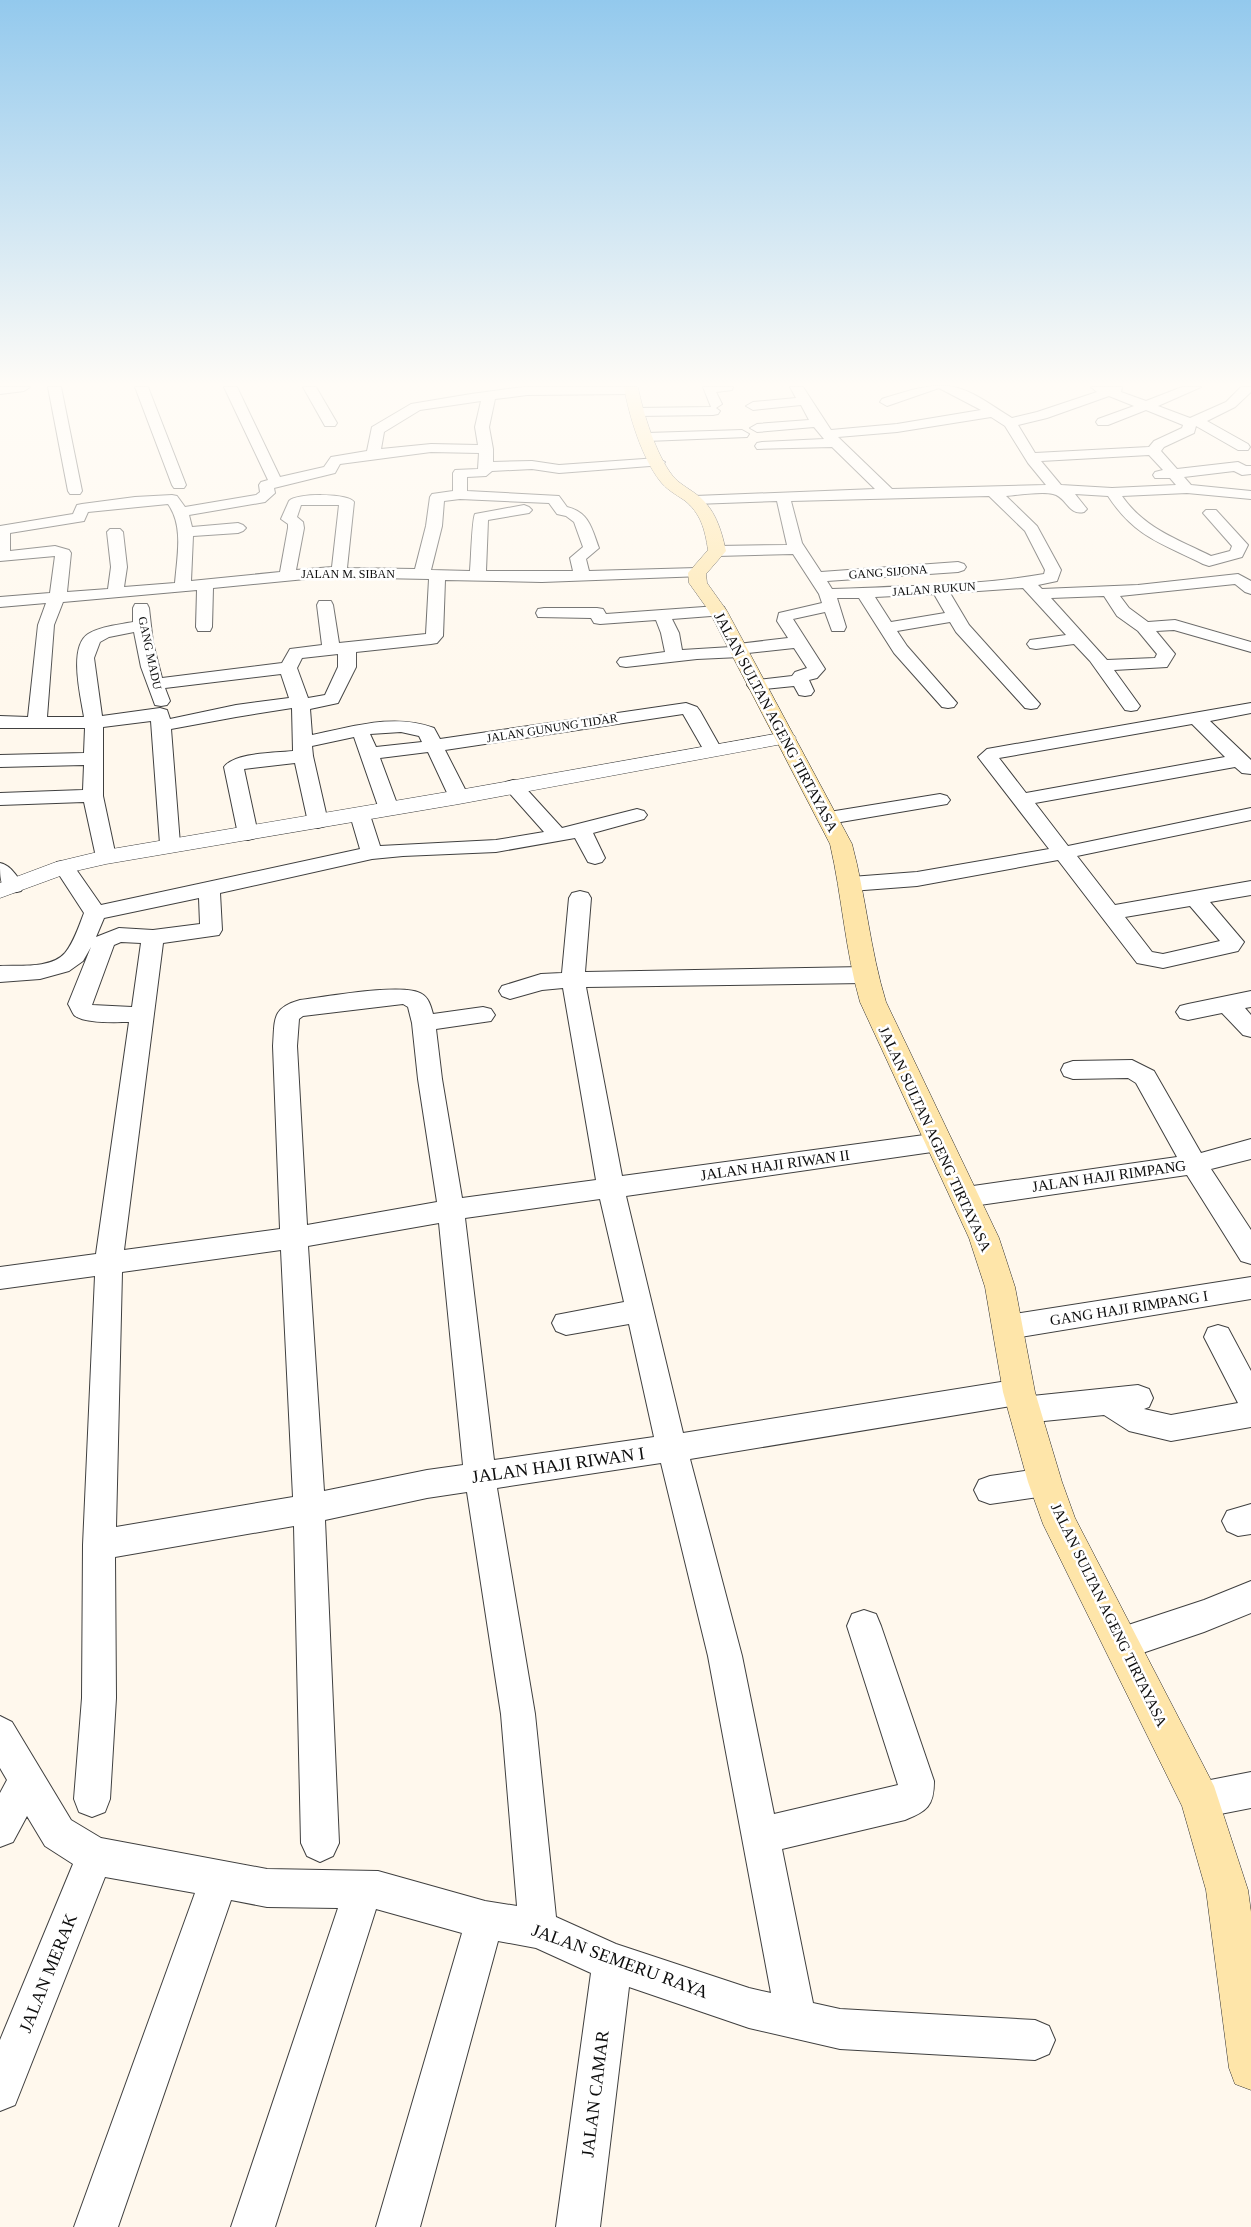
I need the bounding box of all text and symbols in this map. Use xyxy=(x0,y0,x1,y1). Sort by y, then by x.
street label: GANG SIJONA xyxy=(848,562,928,582)
street label: JALAN M. SIBAN xyxy=(301,567,395,581)
street label: JALAN RUKUN xyxy=(892,579,977,599)
street label: JALAN SULTAN AGENG TIRTAYASA xyxy=(711,609,841,835)
street label: GANG MADU xyxy=(135,615,165,691)
street label: JALAN GUNUNG TIDAR xyxy=(485,711,619,745)
street label: JALAN SULTAN AGENG TIRTAYASA xyxy=(876,1024,994,1254)
street label: JALAN HAJI RIWAN II xyxy=(699,1147,851,1183)
street label: JALAN HAJI RIMPANG xyxy=(1031,1157,1187,1195)
street label: GANG HAJI RIMPANG I xyxy=(1049,1288,1209,1328)
street label: JALAN HAJI RIWAN I xyxy=(470,1443,646,1487)
street label: JALAN SULTAN AGENG TIRTAYASA xyxy=(1048,1501,1170,1729)
street label: JALAN MERAK xyxy=(15,1911,81,2035)
street label: JALAN SEMERU RAYA xyxy=(529,1920,711,2002)
street label: JALAN CAMAR xyxy=(577,2029,613,2159)

